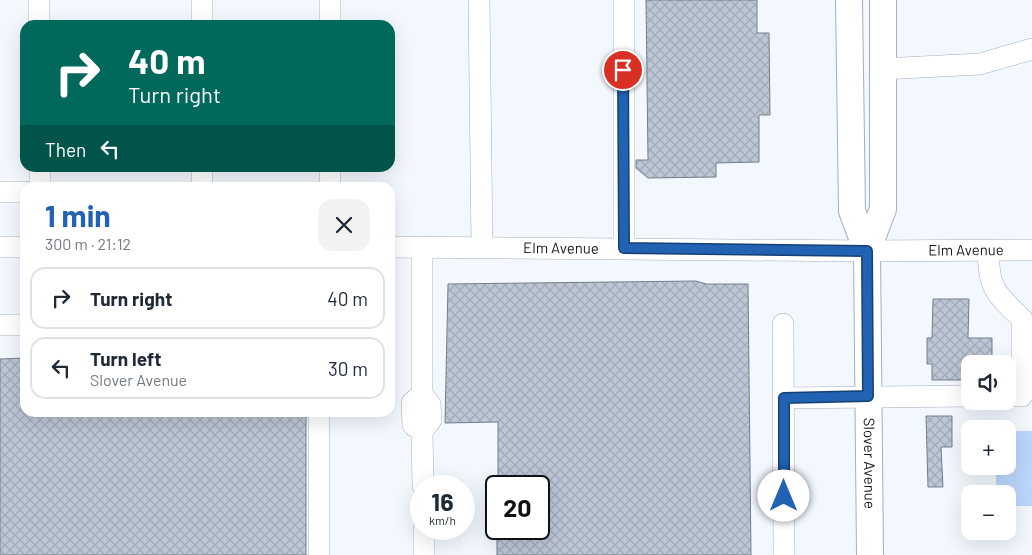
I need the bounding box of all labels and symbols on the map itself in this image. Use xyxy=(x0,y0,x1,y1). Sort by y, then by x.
pin xyxy=(602,49,644,91)
street label: Elm Avenue xyxy=(523,238,599,257)
street label: Elm Avenue xyxy=(928,240,1004,259)
street label: Slover Avenue xyxy=(861,418,880,509)
position arrow xyxy=(757,469,809,521)
speed limit sign: 20 xyxy=(485,475,550,540)

